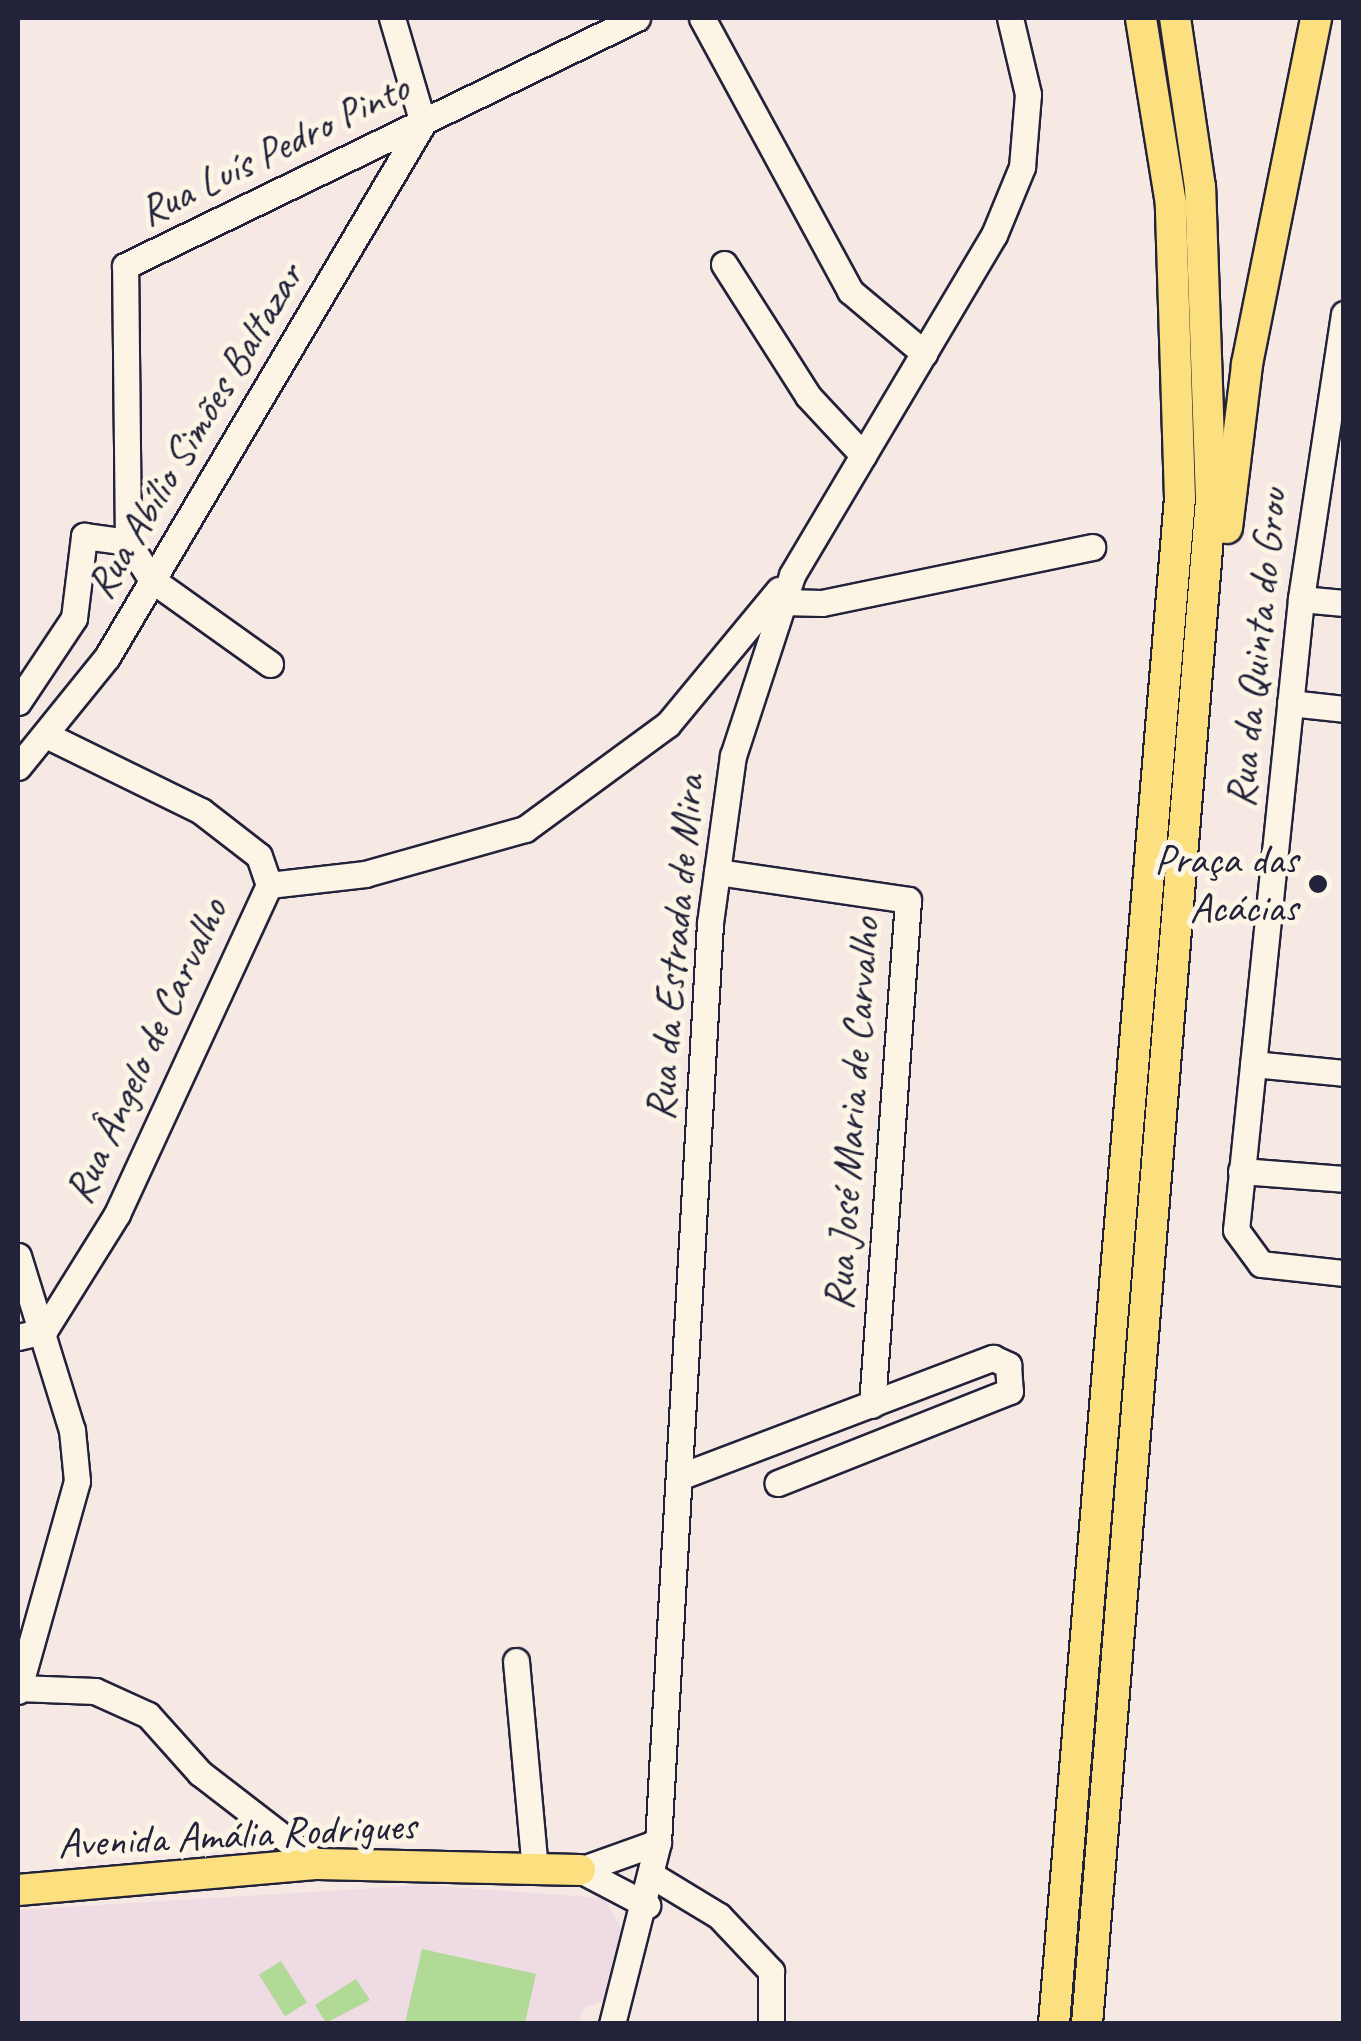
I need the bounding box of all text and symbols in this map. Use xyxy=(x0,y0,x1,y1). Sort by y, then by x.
street label: Rua Luís Pedro Pinto xyxy=(132,63,416,237)
street label: Rua Abílio Simões Baltazar xyxy=(75,255,315,607)
street label: Rua da Quinta do Grou xyxy=(1215,486,1299,810)
street label: Rua da Estrada de Mira xyxy=(635,773,715,1123)
place label: Praça das Acácias xyxy=(1153,835,1298,934)
marker: Praça das Acácias xyxy=(1307,873,1329,895)
street label: Rua Ângelo de Carvalho xyxy=(53,891,239,1211)
street label: Rua José Maria de Carvalho xyxy=(813,916,891,1312)
street label: Avenida Amália Rodrigues xyxy=(57,1800,417,1870)

